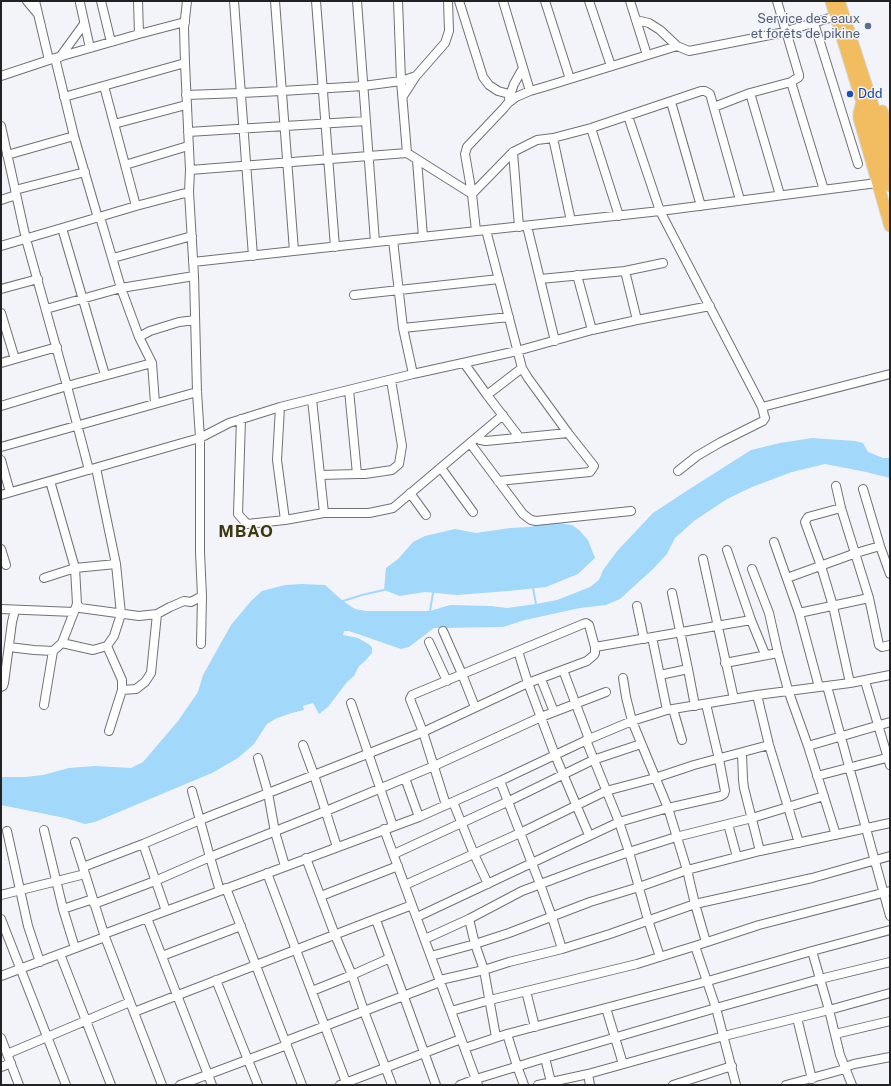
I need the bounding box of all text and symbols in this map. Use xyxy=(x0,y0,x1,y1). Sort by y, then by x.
place label: Service des eaux et forêts de pikine xyxy=(751,11,860,42)
marker: Service des eaux et forêts de pikine xyxy=(863,21,873,31)
place label: Ddd xyxy=(858,86,883,102)
marker: Ddd xyxy=(845,89,855,99)
district label: MBAO xyxy=(218,522,274,542)

